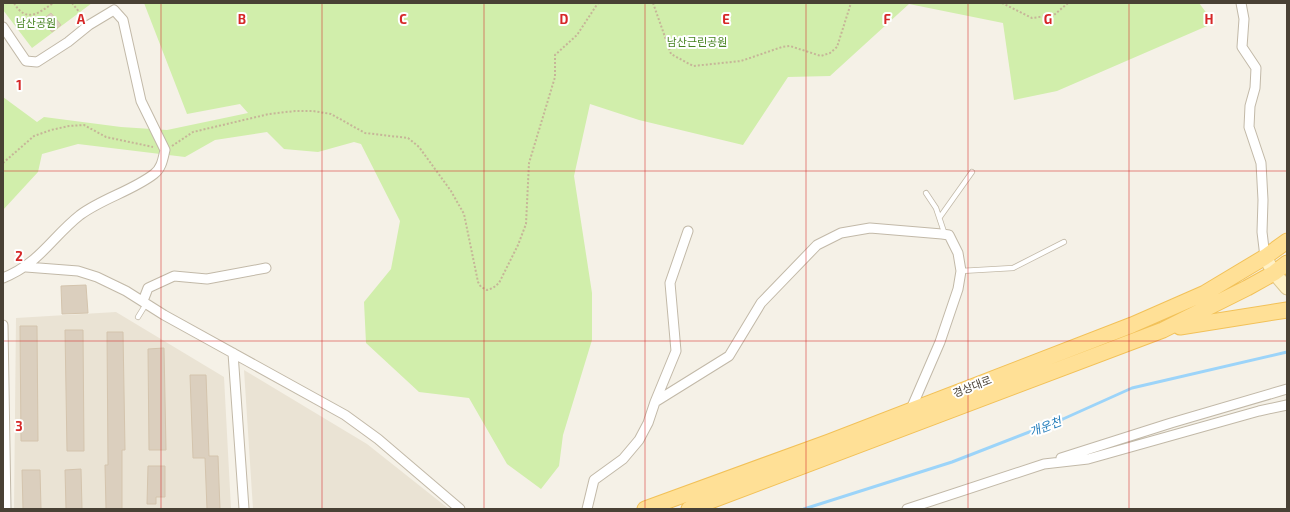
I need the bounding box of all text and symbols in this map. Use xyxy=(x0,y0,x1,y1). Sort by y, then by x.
text: A xyxy=(77,11,86,27)
text: B xyxy=(238,11,246,27)
text: C xyxy=(399,11,407,27)
text: D xyxy=(560,11,569,27)
text: E xyxy=(722,11,730,27)
text: F xyxy=(883,11,891,27)
text: G xyxy=(1044,11,1052,27)
text: H xyxy=(1205,11,1214,27)
park label: 남산공원 xyxy=(16,16,56,29)
park label: 남산근린공원 xyxy=(667,35,727,48)
text: 1 xyxy=(16,77,22,93)
text: 2 xyxy=(15,248,23,264)
street label: 경상대로 xyxy=(951,373,993,399)
water label: 개운천 xyxy=(1027,413,1065,438)
text: 3 xyxy=(15,418,23,434)

